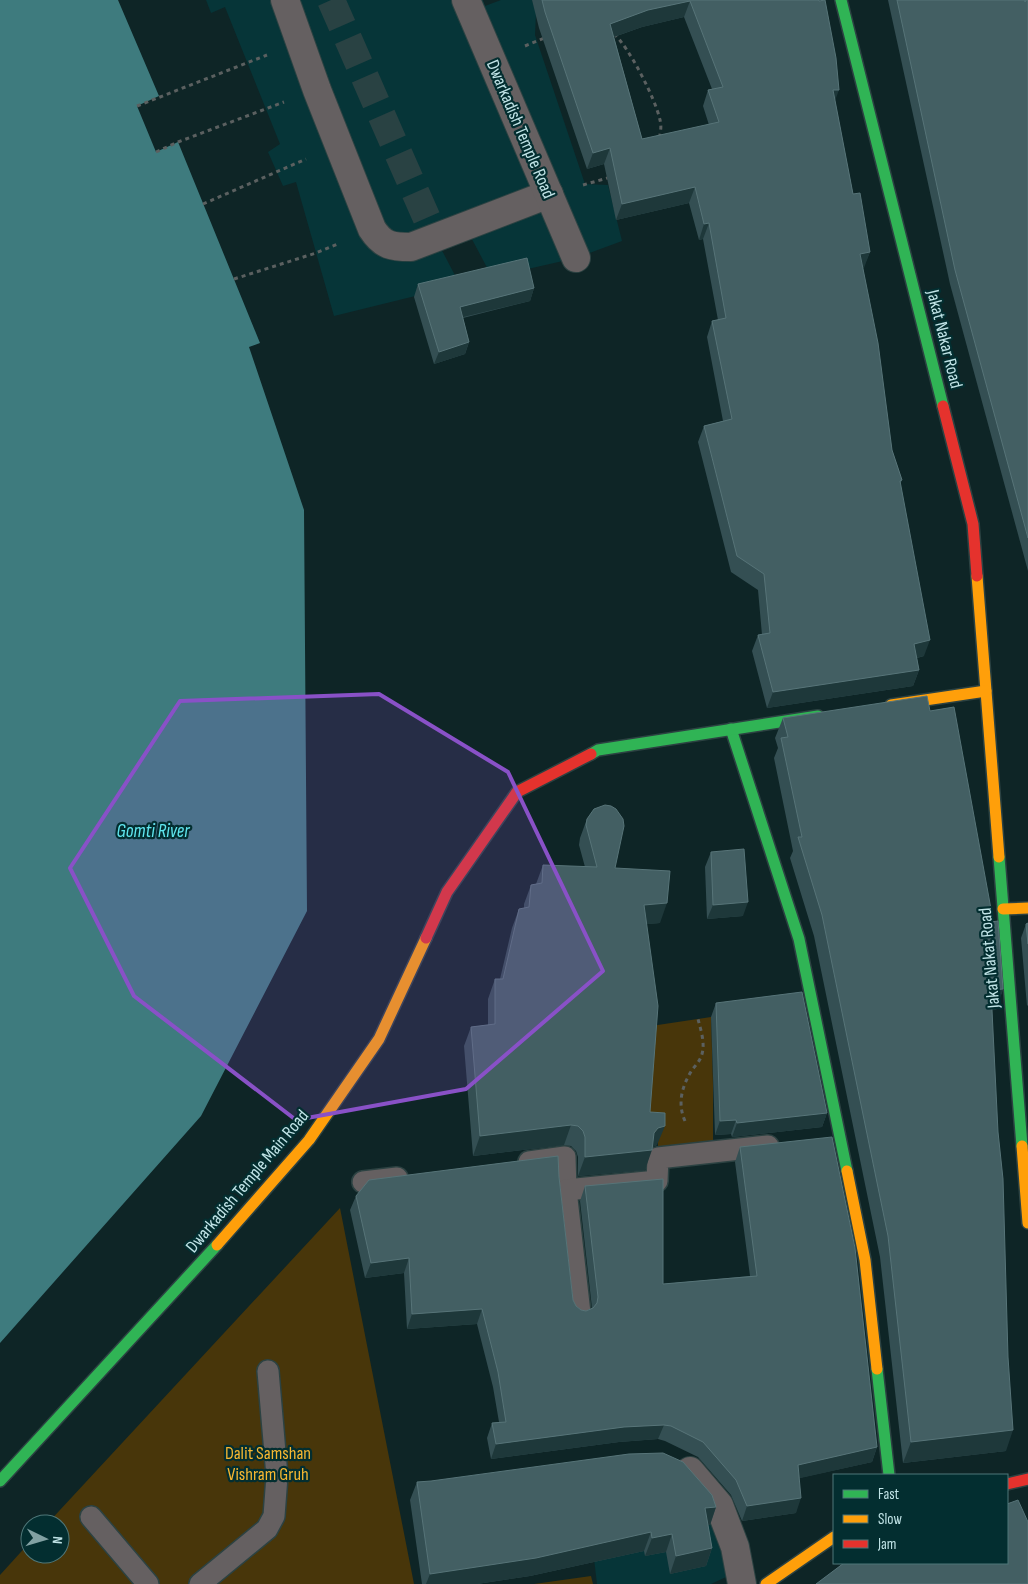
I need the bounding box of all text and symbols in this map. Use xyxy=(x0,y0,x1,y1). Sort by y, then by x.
street label: Dwarkadish Temple Road xyxy=(482,57,559,202)
street label: Jakat Nakar Road xyxy=(922,287,967,391)
water label: Gomti River xyxy=(116,820,190,843)
street label: Jakat Nakat Road xyxy=(975,907,1004,1010)
street label: Dwarkadish Temple Main Road xyxy=(182,1106,313,1257)
park label: Dalit Samshan Vishram Gruh xyxy=(225,1443,311,1485)
legend xyxy=(833,1474,1008,1564)
text: Fast xyxy=(878,1485,900,1504)
text: Slow xyxy=(878,1510,902,1529)
north arrow xyxy=(20,1514,70,1564)
text: Jam xyxy=(877,1535,896,1554)
text: N xyxy=(49,1536,66,1545)

